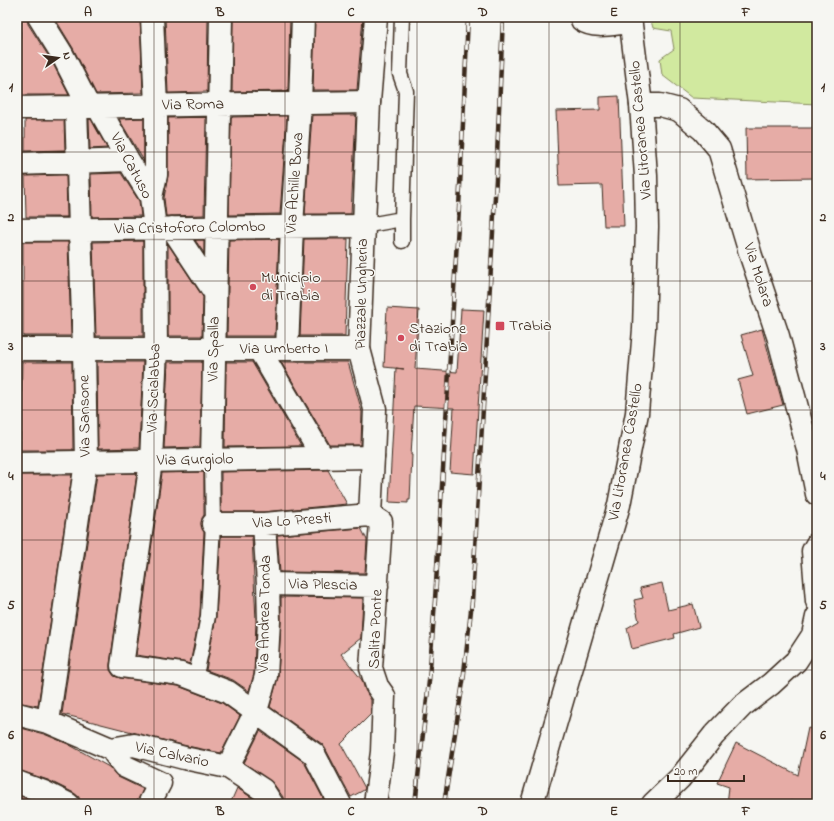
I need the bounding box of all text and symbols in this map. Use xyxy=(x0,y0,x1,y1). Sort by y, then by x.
text: A xyxy=(84,3,92,22)
text: B xyxy=(215,3,225,22)
text: C xyxy=(347,3,355,22)
text: D xyxy=(477,3,488,22)
text: E xyxy=(610,3,618,22)
text: F xyxy=(741,3,751,22)
north arrow xyxy=(38,38,78,78)
text: N xyxy=(58,51,75,61)
street label: Via Litoranea Castello xyxy=(623,59,659,202)
text: 1 xyxy=(9,78,14,97)
text: 1 xyxy=(821,78,826,97)
street label: Via Roma xyxy=(161,92,224,118)
street label: Via Catuso xyxy=(103,128,159,204)
street label: Via Achille Bova xyxy=(279,131,311,236)
text: 2 xyxy=(7,208,15,227)
text: 2 xyxy=(819,208,827,227)
street label: Via Cristoforo Colombo xyxy=(113,215,266,241)
street label: Piazzale Ungheria xyxy=(349,238,375,350)
street label: Via Molara xyxy=(736,239,780,310)
place label: Municipio di Trabia xyxy=(261,266,320,308)
marker: Municipio di Trabia xyxy=(248,282,258,292)
place label: Trabia xyxy=(509,314,552,338)
street label: Via Spalla xyxy=(201,316,227,383)
place label: Stazione di Trabia xyxy=(409,317,468,359)
marker: Trabia xyxy=(494,320,506,332)
marker: Stazione di Trabia xyxy=(396,333,406,343)
text: 3 xyxy=(7,337,14,356)
street label: Via Umberto I xyxy=(239,337,328,361)
text: 3 xyxy=(819,337,826,356)
street label: Via Scialabba xyxy=(140,343,168,434)
street label: Via Sansone xyxy=(72,374,98,458)
street label: Via Litoranea Castello xyxy=(602,381,650,524)
street label: Via Gurgiolo xyxy=(155,447,234,473)
text: 4 xyxy=(7,467,14,486)
text: 4 xyxy=(819,467,826,486)
street label: Via Lo Presti xyxy=(251,506,332,536)
street label: Via Andrea Tonda xyxy=(252,555,278,674)
street label: Via Plescia xyxy=(287,572,358,598)
street label: Salita Ponte xyxy=(363,588,389,669)
text: 5 xyxy=(7,596,15,615)
text: 5 xyxy=(819,596,827,615)
text: 6 xyxy=(7,726,14,745)
text: 6 xyxy=(819,726,826,745)
street label: Via Calvario xyxy=(132,735,211,775)
scale bar xyxy=(668,757,744,783)
text: 20 m xyxy=(674,763,697,781)
text: A xyxy=(84,802,92,821)
text: B xyxy=(215,802,225,821)
text: C xyxy=(347,802,355,821)
text: D xyxy=(477,802,488,821)
text: E xyxy=(610,802,618,821)
text: F xyxy=(741,802,751,821)

